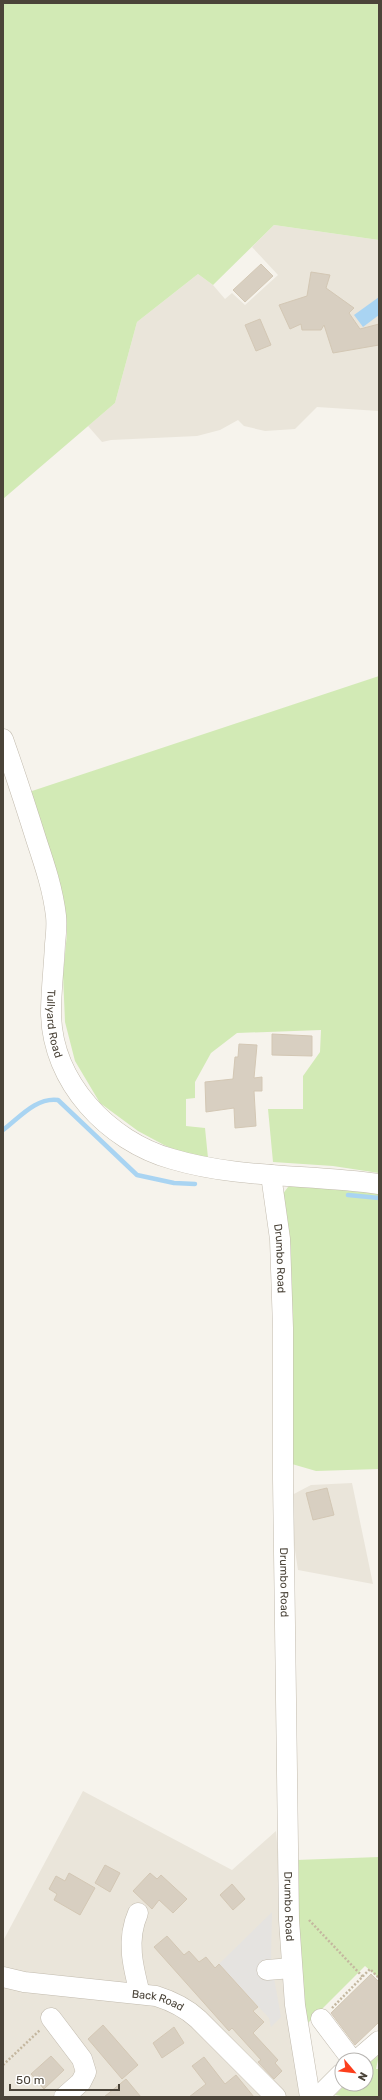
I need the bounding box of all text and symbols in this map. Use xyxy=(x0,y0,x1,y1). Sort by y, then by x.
street label: Tullyard Road xyxy=(44,989,65,1060)
street label: Drumbo Road xyxy=(271,1223,288,1294)
street label: Drumbo Road xyxy=(277,1547,291,1617)
street label: Drumbo Road xyxy=(281,1871,296,1942)
street label: Back Road xyxy=(131,1987,186,2014)
north arrow xyxy=(334,2052,374,2092)
scale bar xyxy=(10,2066,119,2092)
text: N xyxy=(355,2070,370,2083)
text: 50 m xyxy=(16,2073,44,2087)

